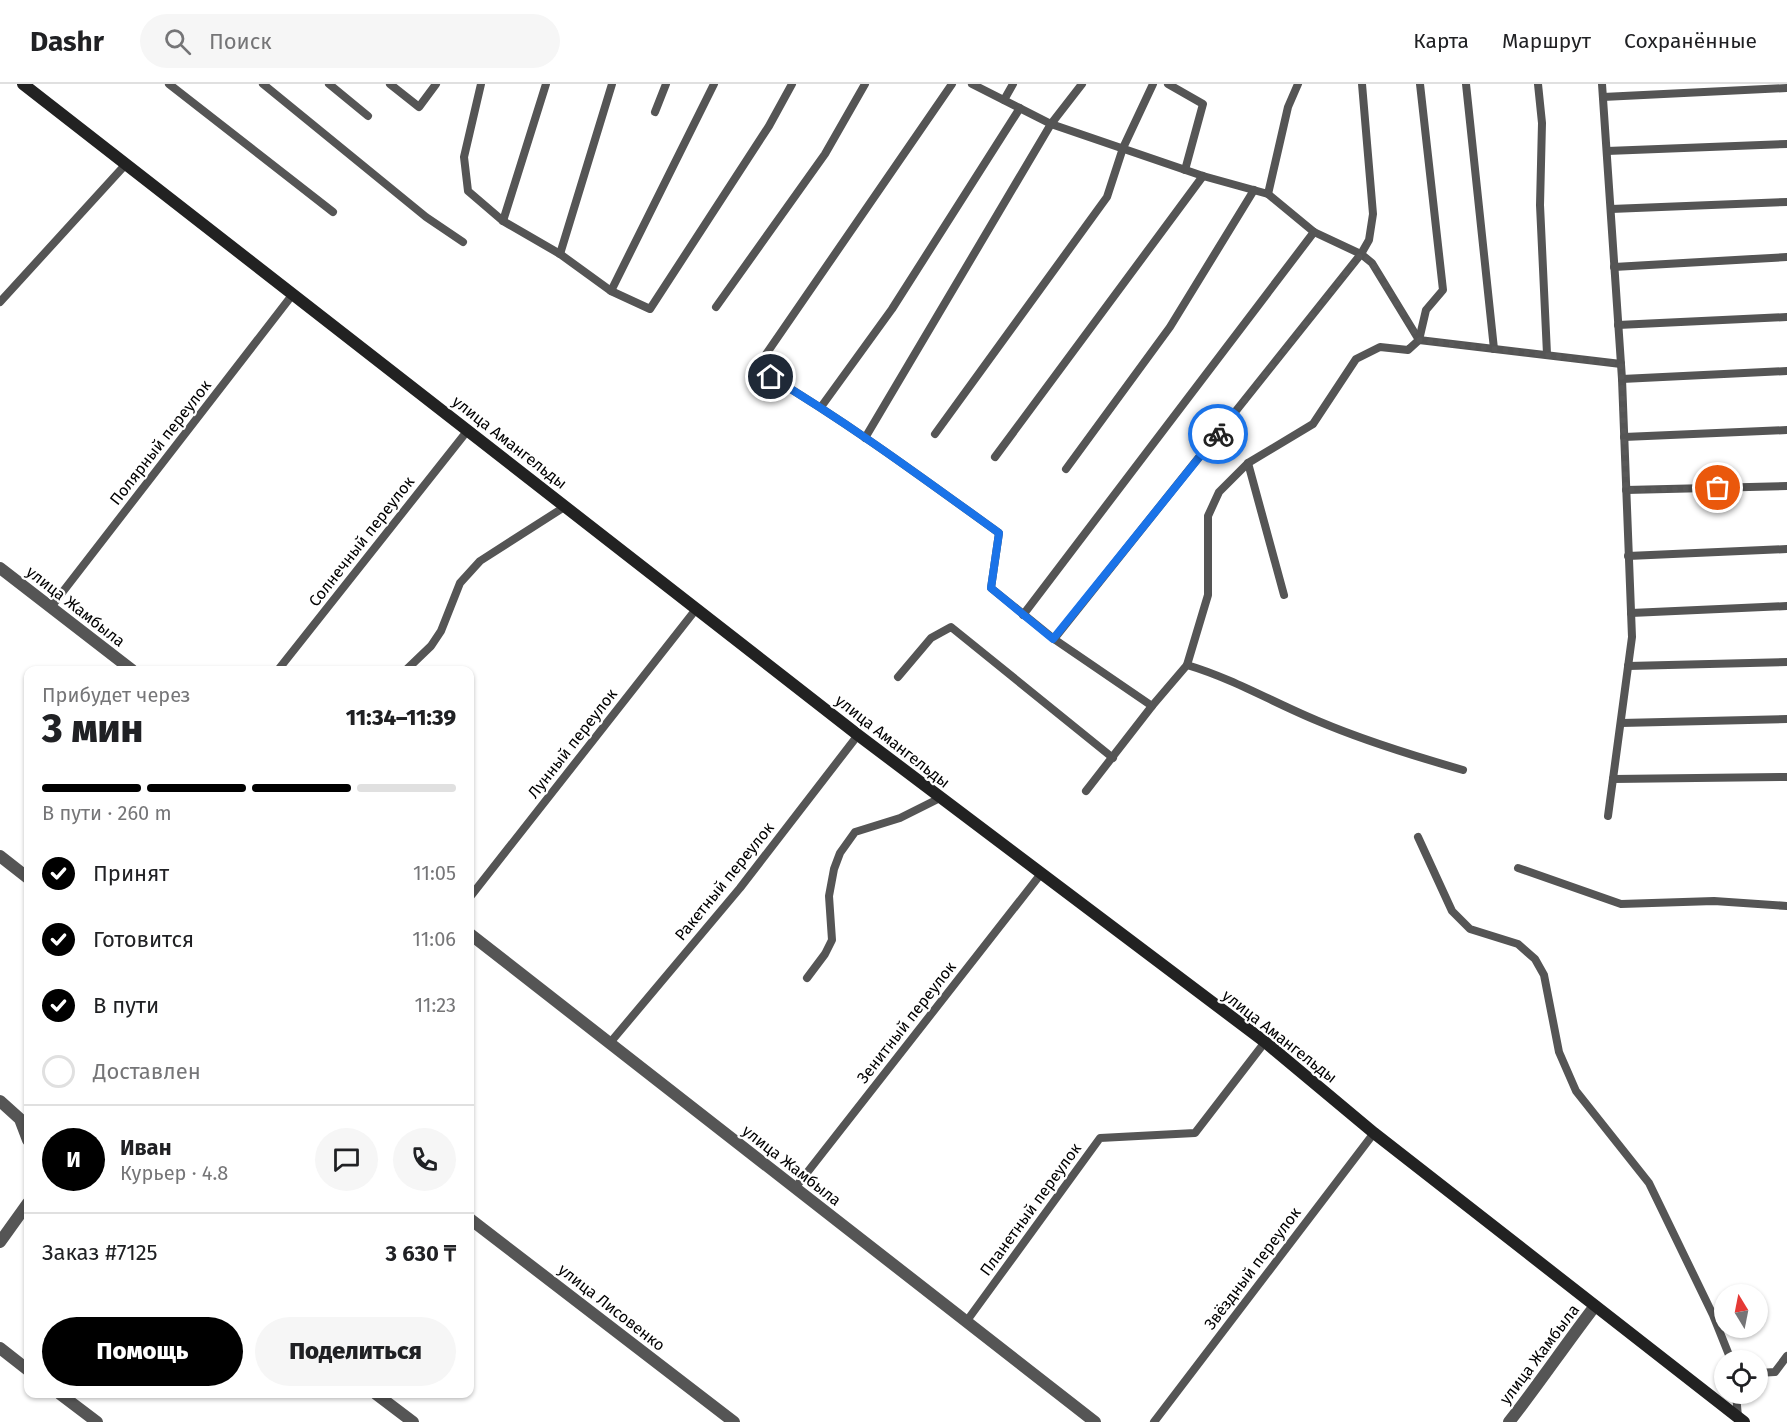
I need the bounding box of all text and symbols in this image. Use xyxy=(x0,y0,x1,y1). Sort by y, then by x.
search box xyxy=(140,14,560,68)
text: Dashr xyxy=(30,25,104,58)
icon: search xyxy=(161,25,194,58)
text: Поиск xyxy=(209,28,272,55)
text: Карта xyxy=(1413,28,1469,54)
text: Маршрут xyxy=(1502,28,1591,54)
text: Сохранённые xyxy=(1624,28,1757,54)
pin xyxy=(745,351,796,402)
icon: home xyxy=(754,360,787,393)
street label: Полярный переулок xyxy=(106,375,216,509)
street label: улица Амангельды xyxy=(449,392,571,493)
courier xyxy=(1188,404,1248,464)
icon: bike xyxy=(1202,418,1235,451)
pin xyxy=(1692,462,1743,513)
icon: bag xyxy=(1701,471,1734,504)
street label: Солнечный переулок xyxy=(305,472,419,610)
street label: улица Жамбыла xyxy=(22,562,129,651)
text: Прибудет через xyxy=(42,683,191,707)
street label: Лунный переулок xyxy=(524,684,622,802)
street label: улица Амангельды xyxy=(832,691,954,792)
text: 11:34–11:39 xyxy=(346,704,456,731)
text: 3 мин xyxy=(42,706,143,752)
text: В пути · 260 m xyxy=(42,801,172,825)
street label: Ракетный переулок xyxy=(671,818,778,944)
icon: check xyxy=(42,857,75,890)
text: Принят xyxy=(93,860,169,887)
text: 11:05 xyxy=(413,861,456,885)
icon: check xyxy=(42,923,75,956)
text: Готовится xyxy=(93,926,194,953)
text: 11:06 xyxy=(412,927,456,951)
street label: Зенитный переулок xyxy=(853,957,960,1087)
street label: улица Амангельды xyxy=(1219,986,1341,1087)
icon: check xyxy=(42,989,75,1022)
text: В пути xyxy=(93,992,159,1019)
text: 11:23 xyxy=(414,993,456,1017)
text: Доставлен xyxy=(93,1058,201,1085)
street label: улица Жамбыла xyxy=(738,1121,845,1210)
button: chat xyxy=(315,1128,378,1191)
button: phone xyxy=(393,1128,456,1191)
text: Иван xyxy=(120,1134,172,1161)
street label: Планетный переулок xyxy=(976,1139,1085,1279)
text: И xyxy=(66,1146,81,1173)
text: Курьер · 4.8 xyxy=(120,1161,228,1185)
street label: Звёздный переулок xyxy=(1200,1203,1305,1333)
text: Заказ #7125 xyxy=(42,1239,158,1266)
text: 3 630 ₸ xyxy=(386,1240,456,1267)
street label: улица Лисовенко xyxy=(554,1260,669,1355)
north arrow xyxy=(1714,1284,1768,1338)
map controls xyxy=(1714,1284,1768,1404)
street label: улица Жамбыла xyxy=(1496,1301,1583,1408)
button: Помощь xyxy=(42,1317,243,1386)
button: Поделиться xyxy=(255,1317,456,1386)
button: locate xyxy=(1714,1350,1768,1404)

